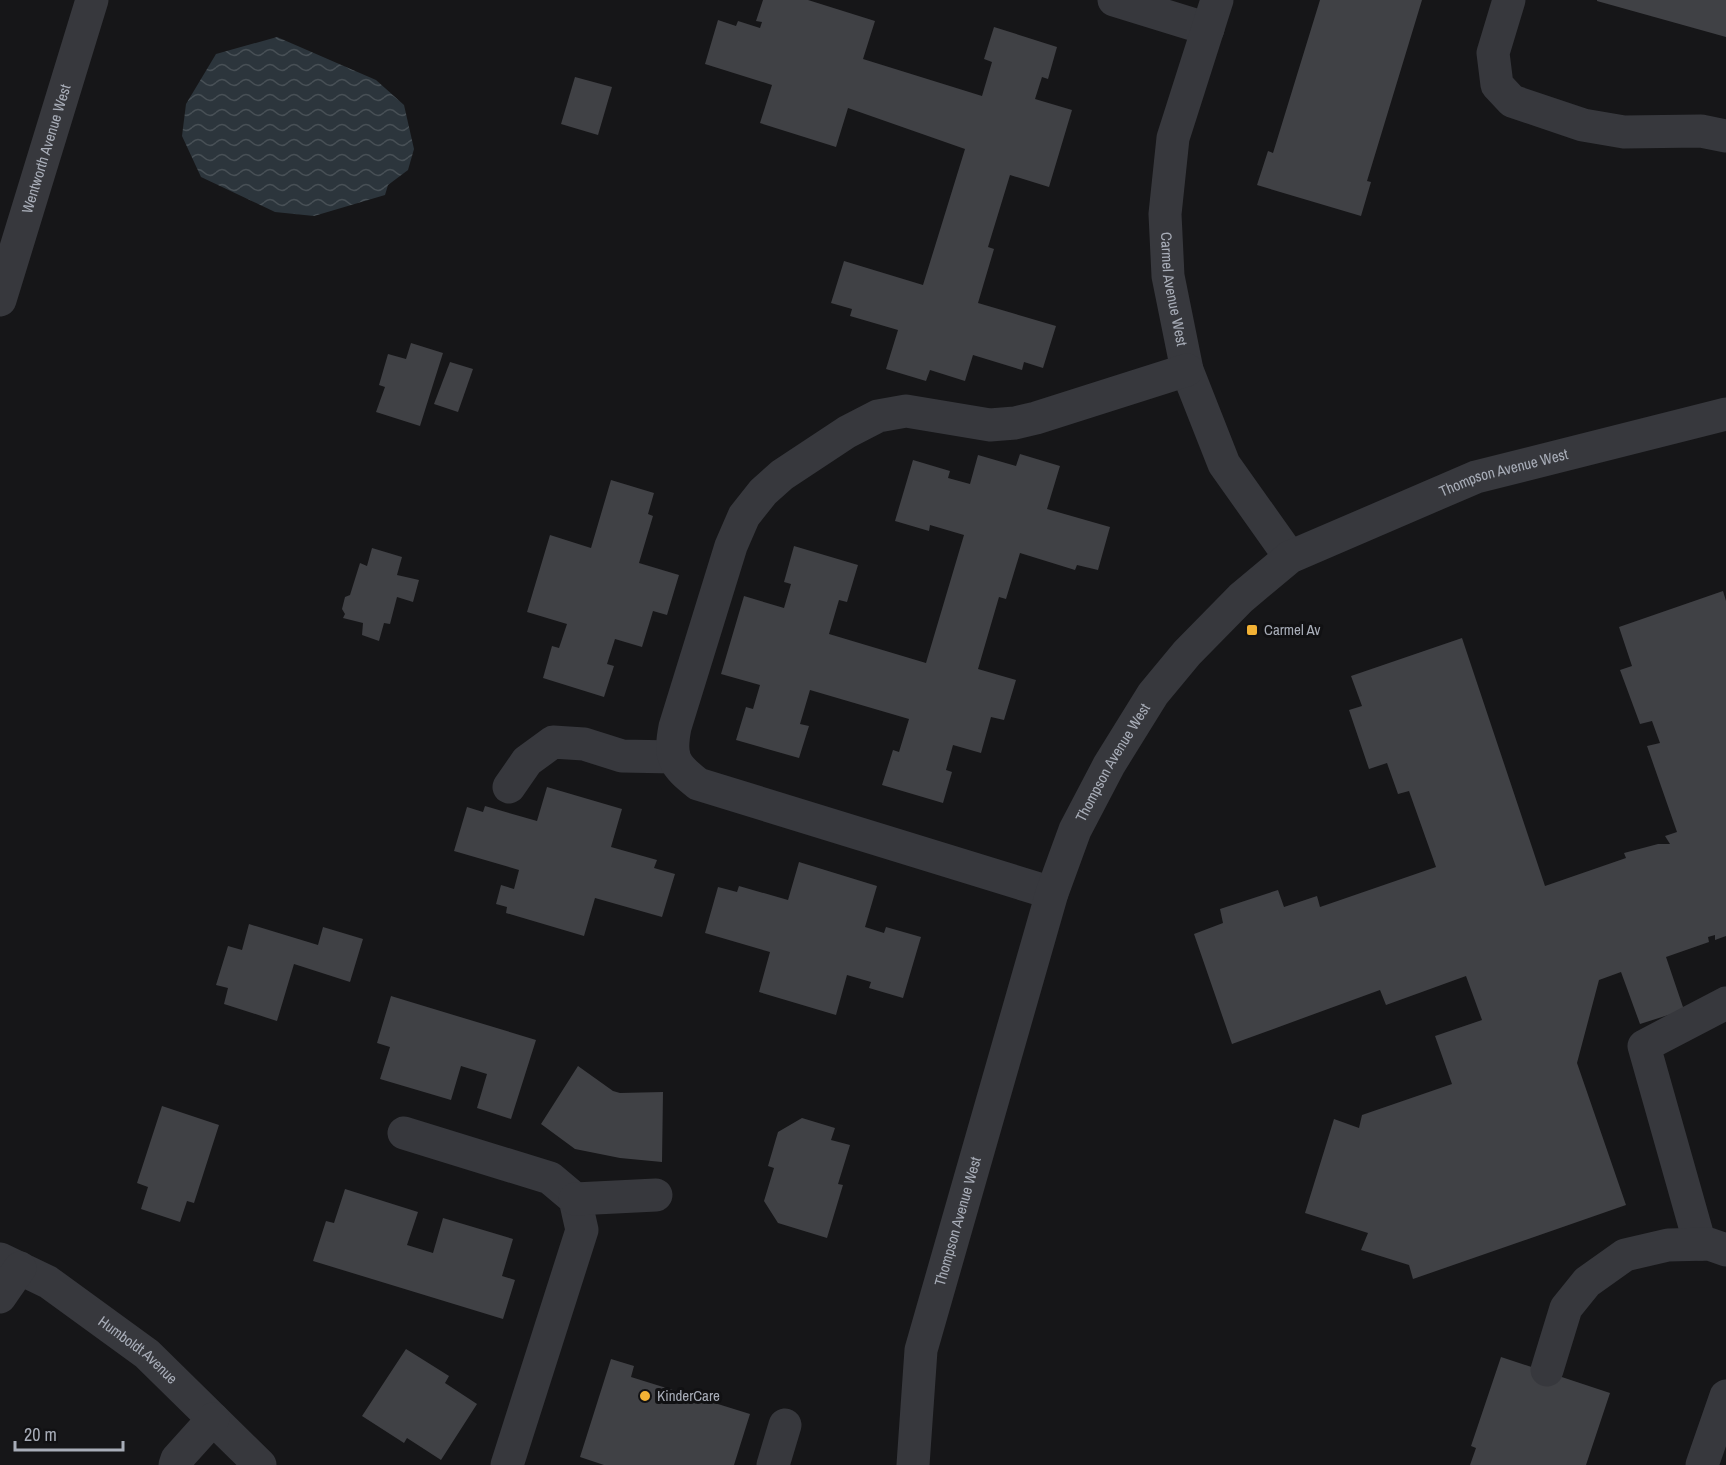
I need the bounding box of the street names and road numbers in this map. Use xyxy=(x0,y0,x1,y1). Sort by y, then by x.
street label: Wentworth Avenue West xyxy=(16,81,76,216)
street label: Carmel Avenue West xyxy=(1156,232,1193,348)
street label: Thompson Avenue West xyxy=(1436,443,1571,502)
street label: Thompson Avenue West xyxy=(1070,699,1155,825)
street label: Thompson Avenue West xyxy=(929,1154,986,1288)
street label: Humboldt Avenue xyxy=(94,1311,183,1388)

